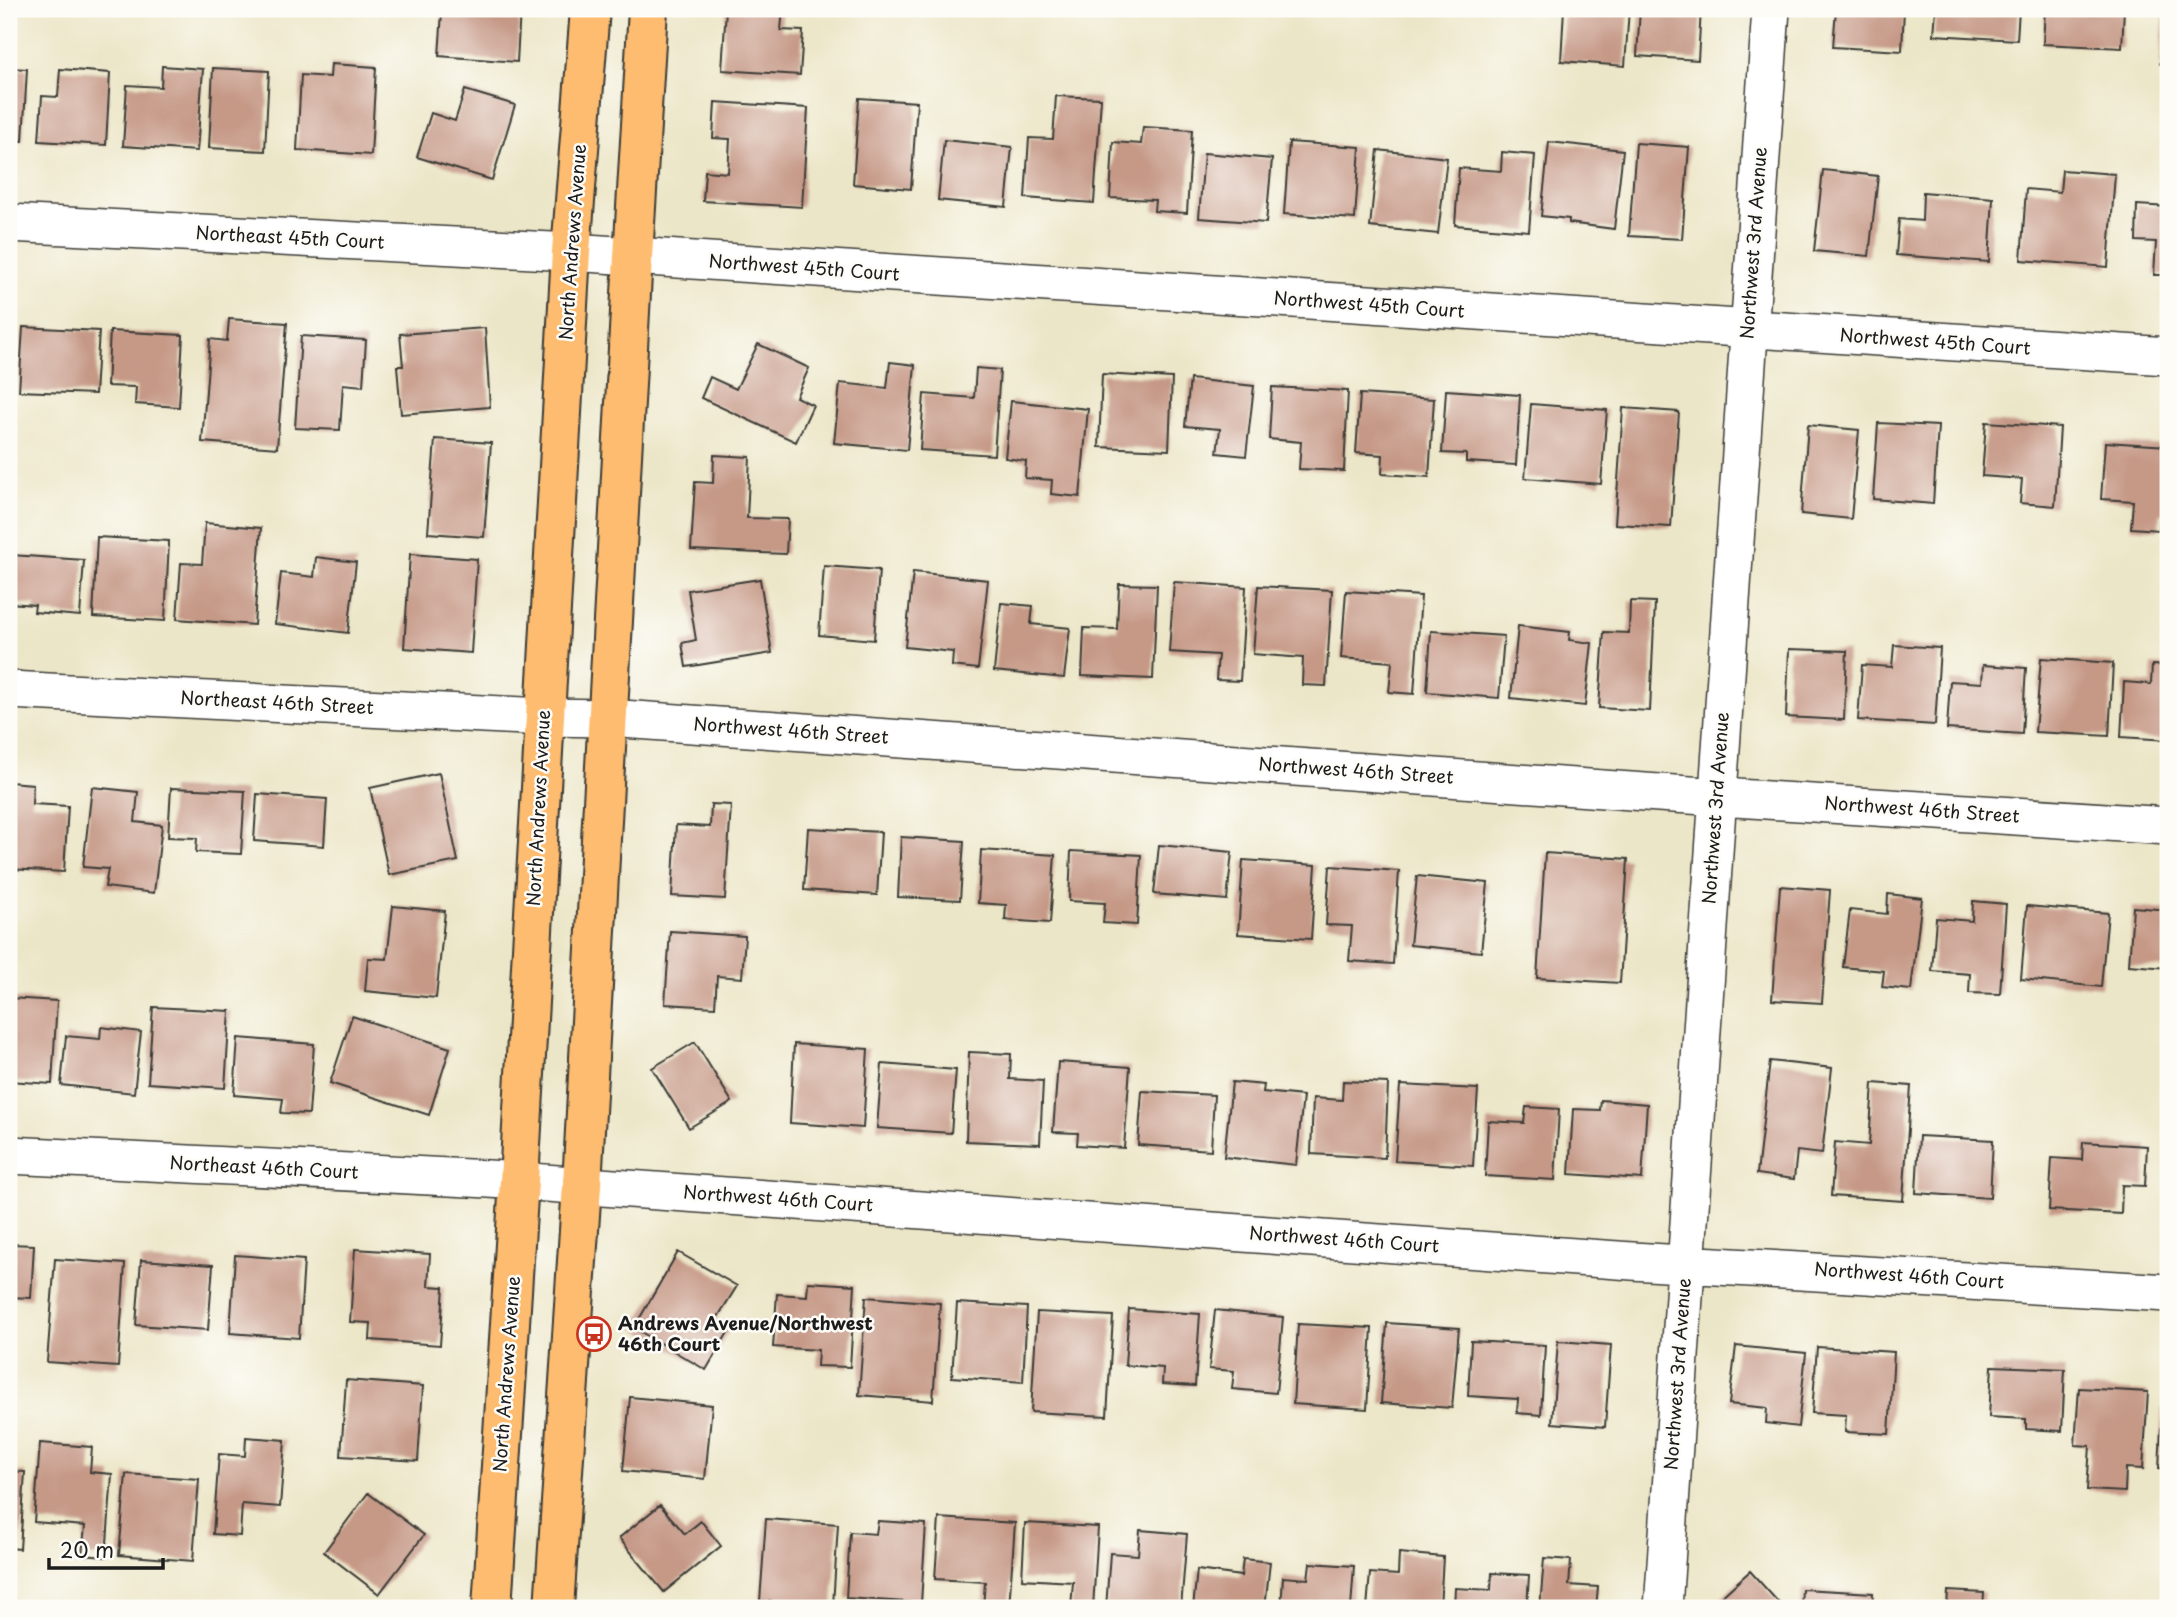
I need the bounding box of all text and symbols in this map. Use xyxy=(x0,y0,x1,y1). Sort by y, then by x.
street label: North Andrews Avenue xyxy=(551,143,592,341)
street label: Northwest 3rd Avenue xyxy=(1732,146,1773,340)
street label: Northeast 45th Court xyxy=(195,218,385,255)
street label: Northwest 45th Court xyxy=(708,246,900,287)
street label: Northwest 45th Court xyxy=(1273,283,1465,324)
street label: Northwest 45th Court xyxy=(1839,320,2031,361)
street label: Northeast 46th Street xyxy=(180,683,374,720)
street label: North Andrews Avenue xyxy=(519,709,556,907)
street label: Northwest 46th Street xyxy=(693,709,890,750)
street label: Northwest 3rd Avenue xyxy=(1694,711,1735,905)
street label: Northwest 46th Street xyxy=(1258,749,1455,790)
street label: Northwest 46th Street xyxy=(1824,788,2021,829)
street label: Northeast 46th Court xyxy=(169,1148,359,1185)
street label: Northwest 46th Court xyxy=(682,1177,874,1218)
street label: Northwest 46th Court xyxy=(1248,1218,1440,1259)
street label: Northwest 46th Court xyxy=(1813,1254,2005,1295)
street label: North Andrews Avenue xyxy=(485,1275,526,1473)
street label: Northwest 3rd Avenue xyxy=(1656,1277,1697,1471)
place label: Andrews Avenue/Northwest 46th Court xyxy=(618,1309,873,1357)
bus stop icon: Andrews Avenue/Northwest 46th Court xyxy=(575,1315,613,1353)
scale bar xyxy=(49,1526,163,1570)
text: 20 m xyxy=(60,1533,114,1565)

